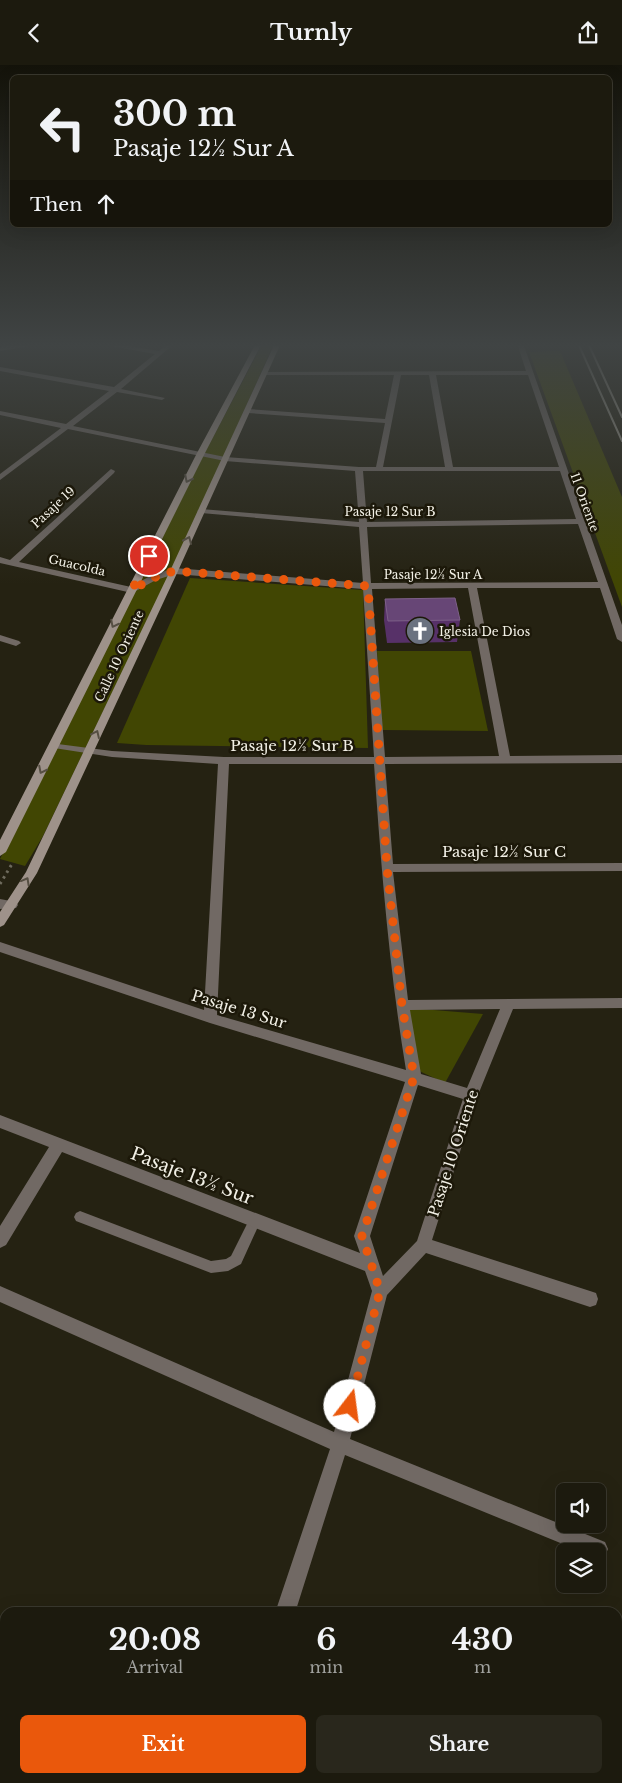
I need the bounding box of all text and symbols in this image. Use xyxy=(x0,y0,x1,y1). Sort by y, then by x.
icon: back xyxy=(20,19,48,47)
text: Turnly xyxy=(270,19,352,46)
icon: share xyxy=(574,19,602,47)
text: 300 m xyxy=(113,92,236,135)
icon: left xyxy=(30,95,95,160)
text: Pasaje 12½ Sur A xyxy=(113,135,294,162)
icon: ahead xyxy=(92,190,120,218)
text: Then xyxy=(30,193,82,216)
street label: 11 Oriente xyxy=(567,470,603,534)
one-way arrow xyxy=(184,474,194,483)
street label: Pasaje 19 xyxy=(28,483,78,531)
street label: Pasaje 12 Sur B xyxy=(345,504,435,519)
pin xyxy=(128,535,170,577)
one-way arrow xyxy=(182,536,192,545)
icon: arrive xyxy=(135,542,163,570)
street label: Guacolda xyxy=(47,551,107,579)
street label: Pasaje 12½ Sur A xyxy=(384,567,483,582)
street label: Calle 10 Oriente xyxy=(91,608,147,704)
church icon: Iglesia De Dios xyxy=(405,616,435,646)
one-way arrow xyxy=(110,619,120,628)
place label: Iglesia De Dios xyxy=(439,624,530,639)
one-way arrow xyxy=(90,730,101,739)
street label: Pasaje 12½ Sur B xyxy=(230,736,354,755)
one-way arrow xyxy=(37,765,48,774)
street label: Pasaje 12½ Sur C xyxy=(442,842,566,861)
one-way arrow xyxy=(20,877,30,886)
street label: Pasaje 13 Sur xyxy=(189,986,290,1033)
street label: Pasaje 10 Oriente xyxy=(424,1087,482,1219)
street label: Pasaje 13½ Sur xyxy=(127,1142,257,1210)
position arrow xyxy=(323,1379,375,1431)
map controls xyxy=(556,1483,606,1593)
button: sound xyxy=(556,1483,606,1533)
button: layers xyxy=(556,1543,606,1593)
text: 20:08 xyxy=(109,1621,201,1658)
text: 6 xyxy=(316,1621,336,1658)
text: 430 xyxy=(452,1621,513,1658)
text: Arrival xyxy=(126,1657,183,1677)
text: min xyxy=(310,1657,343,1677)
text: m xyxy=(474,1657,491,1677)
button: Exit xyxy=(20,1715,306,1773)
button: Share xyxy=(316,1715,602,1773)

